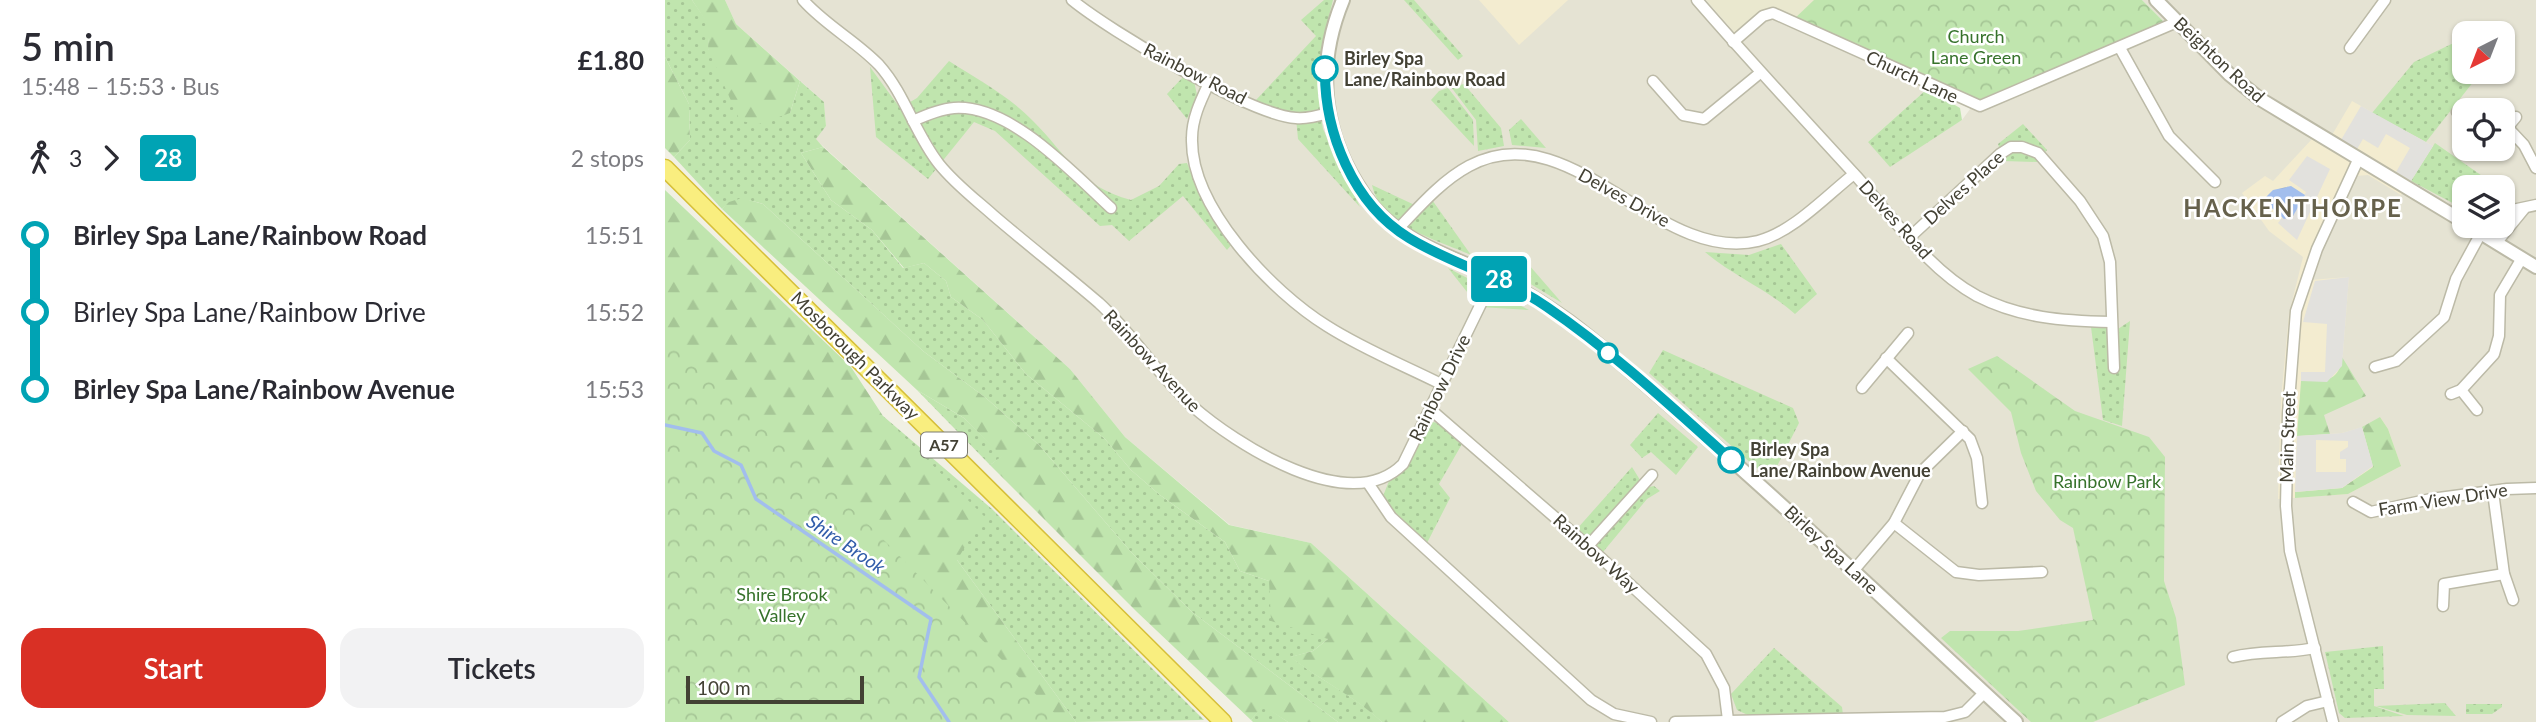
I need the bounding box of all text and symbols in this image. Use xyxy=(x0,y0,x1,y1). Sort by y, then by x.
street label: Beighton Road xyxy=(2170,12,2270,107)
north arrow xyxy=(2452,21,2515,84)
map controls xyxy=(2452,21,2515,238)
text: 5 min xyxy=(21,23,115,69)
park label: Church Lane Green xyxy=(1931,25,2021,68)
street label: Rainbow Road xyxy=(1140,38,1251,109)
text: £1.80 xyxy=(578,44,644,76)
street label: Church Lane xyxy=(1863,45,1962,107)
place label: Birley Spa Lane/Rainbow Road xyxy=(1344,47,1505,90)
marker: Birley Spa Lane/Rainbow Road xyxy=(1312,56,1338,82)
text: 15:48 – 15:53 · Bus xyxy=(21,72,220,100)
button: locate xyxy=(2452,98,2515,161)
icon: walk xyxy=(21,139,59,177)
icon: forward xyxy=(92,139,130,177)
text: 28 xyxy=(154,143,182,172)
text: 3 xyxy=(69,144,82,172)
text: 2 stops xyxy=(571,144,644,172)
street label: Delves Place xyxy=(1919,146,2008,229)
street label: Delves Drive xyxy=(1575,163,1674,231)
street label: Delves Road xyxy=(1855,175,1937,263)
button: layers xyxy=(2452,175,2515,238)
district label: HACKENTHORPE xyxy=(2183,193,2403,222)
text: Birley Spa Lane/Rainbow Road xyxy=(73,219,427,251)
text: 15:51 xyxy=(585,221,644,249)
line badge: 28 xyxy=(1467,256,1531,302)
text: 28 xyxy=(1485,264,1513,293)
street label: Mosborough Parkway xyxy=(787,287,925,425)
text: Birley Spa Lane/Rainbow Drive xyxy=(73,296,426,328)
text: 15:52 xyxy=(585,298,644,326)
street label: Rainbow Avenue xyxy=(1100,305,1206,416)
street label: Rainbow Drive xyxy=(1404,331,1474,444)
unlabelled marker xyxy=(1598,343,1618,363)
text: Birley Spa Lane/Rainbow Avenue xyxy=(73,373,455,405)
text: 15:53 xyxy=(585,375,644,403)
street label: Main Street xyxy=(2274,390,2300,483)
road number: A57 xyxy=(921,432,967,458)
place label: Birley Spa Lane/Rainbow Avenue xyxy=(1750,438,1931,481)
marker: Birley Spa Lane/Rainbow Avenue xyxy=(1718,447,1744,473)
park label: Rainbow Park xyxy=(2053,470,2162,492)
street label: Farm View Drive xyxy=(2377,478,2509,520)
street label: Birley Spa Lane xyxy=(1780,500,1883,598)
water label: Shire Brook xyxy=(803,509,891,579)
street label: Rainbow Way xyxy=(1549,509,1645,598)
park label: Shire Brook Valley xyxy=(736,583,829,626)
button: Start xyxy=(21,628,326,708)
button: Tickets xyxy=(340,628,644,708)
scale bar xyxy=(686,673,865,705)
text: 100 m xyxy=(697,676,751,699)

